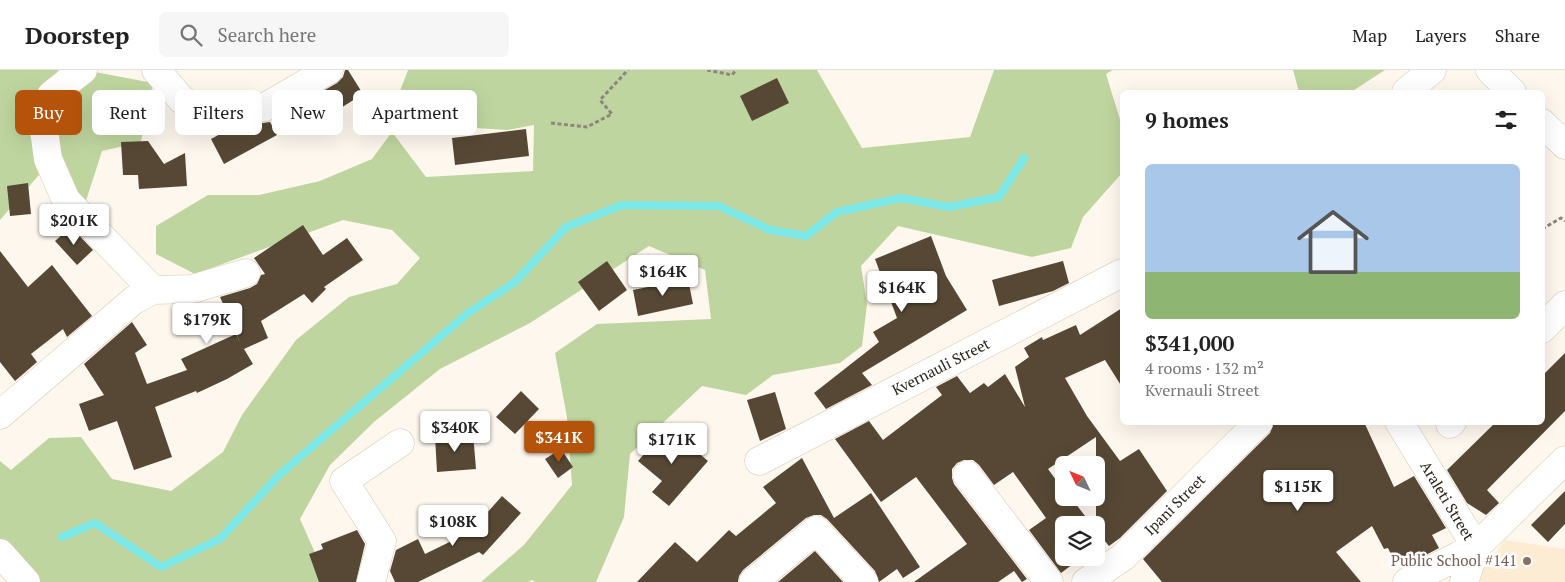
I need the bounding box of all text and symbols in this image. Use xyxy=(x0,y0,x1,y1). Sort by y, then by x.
search box xyxy=(159,12,509,57)
text: Doorstep xyxy=(25,19,129,51)
icon: search xyxy=(177,21,205,49)
text: Search here xyxy=(217,22,316,47)
text: Map xyxy=(1352,23,1387,47)
text: Layers xyxy=(1415,23,1467,47)
text: Share xyxy=(1495,23,1540,47)
chip: Buy xyxy=(15,90,82,135)
chip: Rent xyxy=(92,90,165,135)
chip: Filters xyxy=(175,90,262,135)
chip: New xyxy=(272,90,343,135)
chip: Apartment xyxy=(353,90,477,135)
text: 9 homes xyxy=(1145,106,1229,134)
icon: filters xyxy=(1492,106,1520,134)
icon: home xyxy=(1288,197,1378,287)
pin: $201K xyxy=(39,204,109,246)
text: $201K xyxy=(50,209,98,231)
pin: $164K xyxy=(628,254,698,297)
text: $164K xyxy=(639,260,687,282)
pin: $164K xyxy=(867,270,937,313)
text: $164K xyxy=(878,276,926,298)
pin: $179K xyxy=(172,302,242,345)
text: $179K xyxy=(183,308,231,330)
text: $341,000 xyxy=(1145,329,1234,357)
street label: Kvernauli Street xyxy=(888,333,993,399)
text: 4 rooms · 132 m² xyxy=(1145,357,1264,379)
text: Kvernauli Street xyxy=(1145,379,1259,401)
pin: $340K xyxy=(420,410,490,453)
text: $340K xyxy=(431,416,479,438)
pin: $341K xyxy=(524,420,594,463)
pin: $171K xyxy=(637,422,707,465)
text: $341K xyxy=(535,426,583,448)
text: $171K xyxy=(648,428,696,450)
north arrow xyxy=(1055,456,1105,506)
map controls xyxy=(1055,456,1105,566)
street label: Araleti Street xyxy=(1416,457,1480,544)
street label: Ipani Street xyxy=(1139,469,1209,539)
pin: $115K xyxy=(1263,470,1333,512)
text: $115K xyxy=(1274,475,1322,497)
pin: $108K xyxy=(418,504,488,547)
text: $108K xyxy=(429,510,477,532)
button: layers xyxy=(1055,516,1105,566)
place label: Public School #141 xyxy=(1391,550,1517,570)
marker: Public School #141 xyxy=(1521,555,1533,567)

